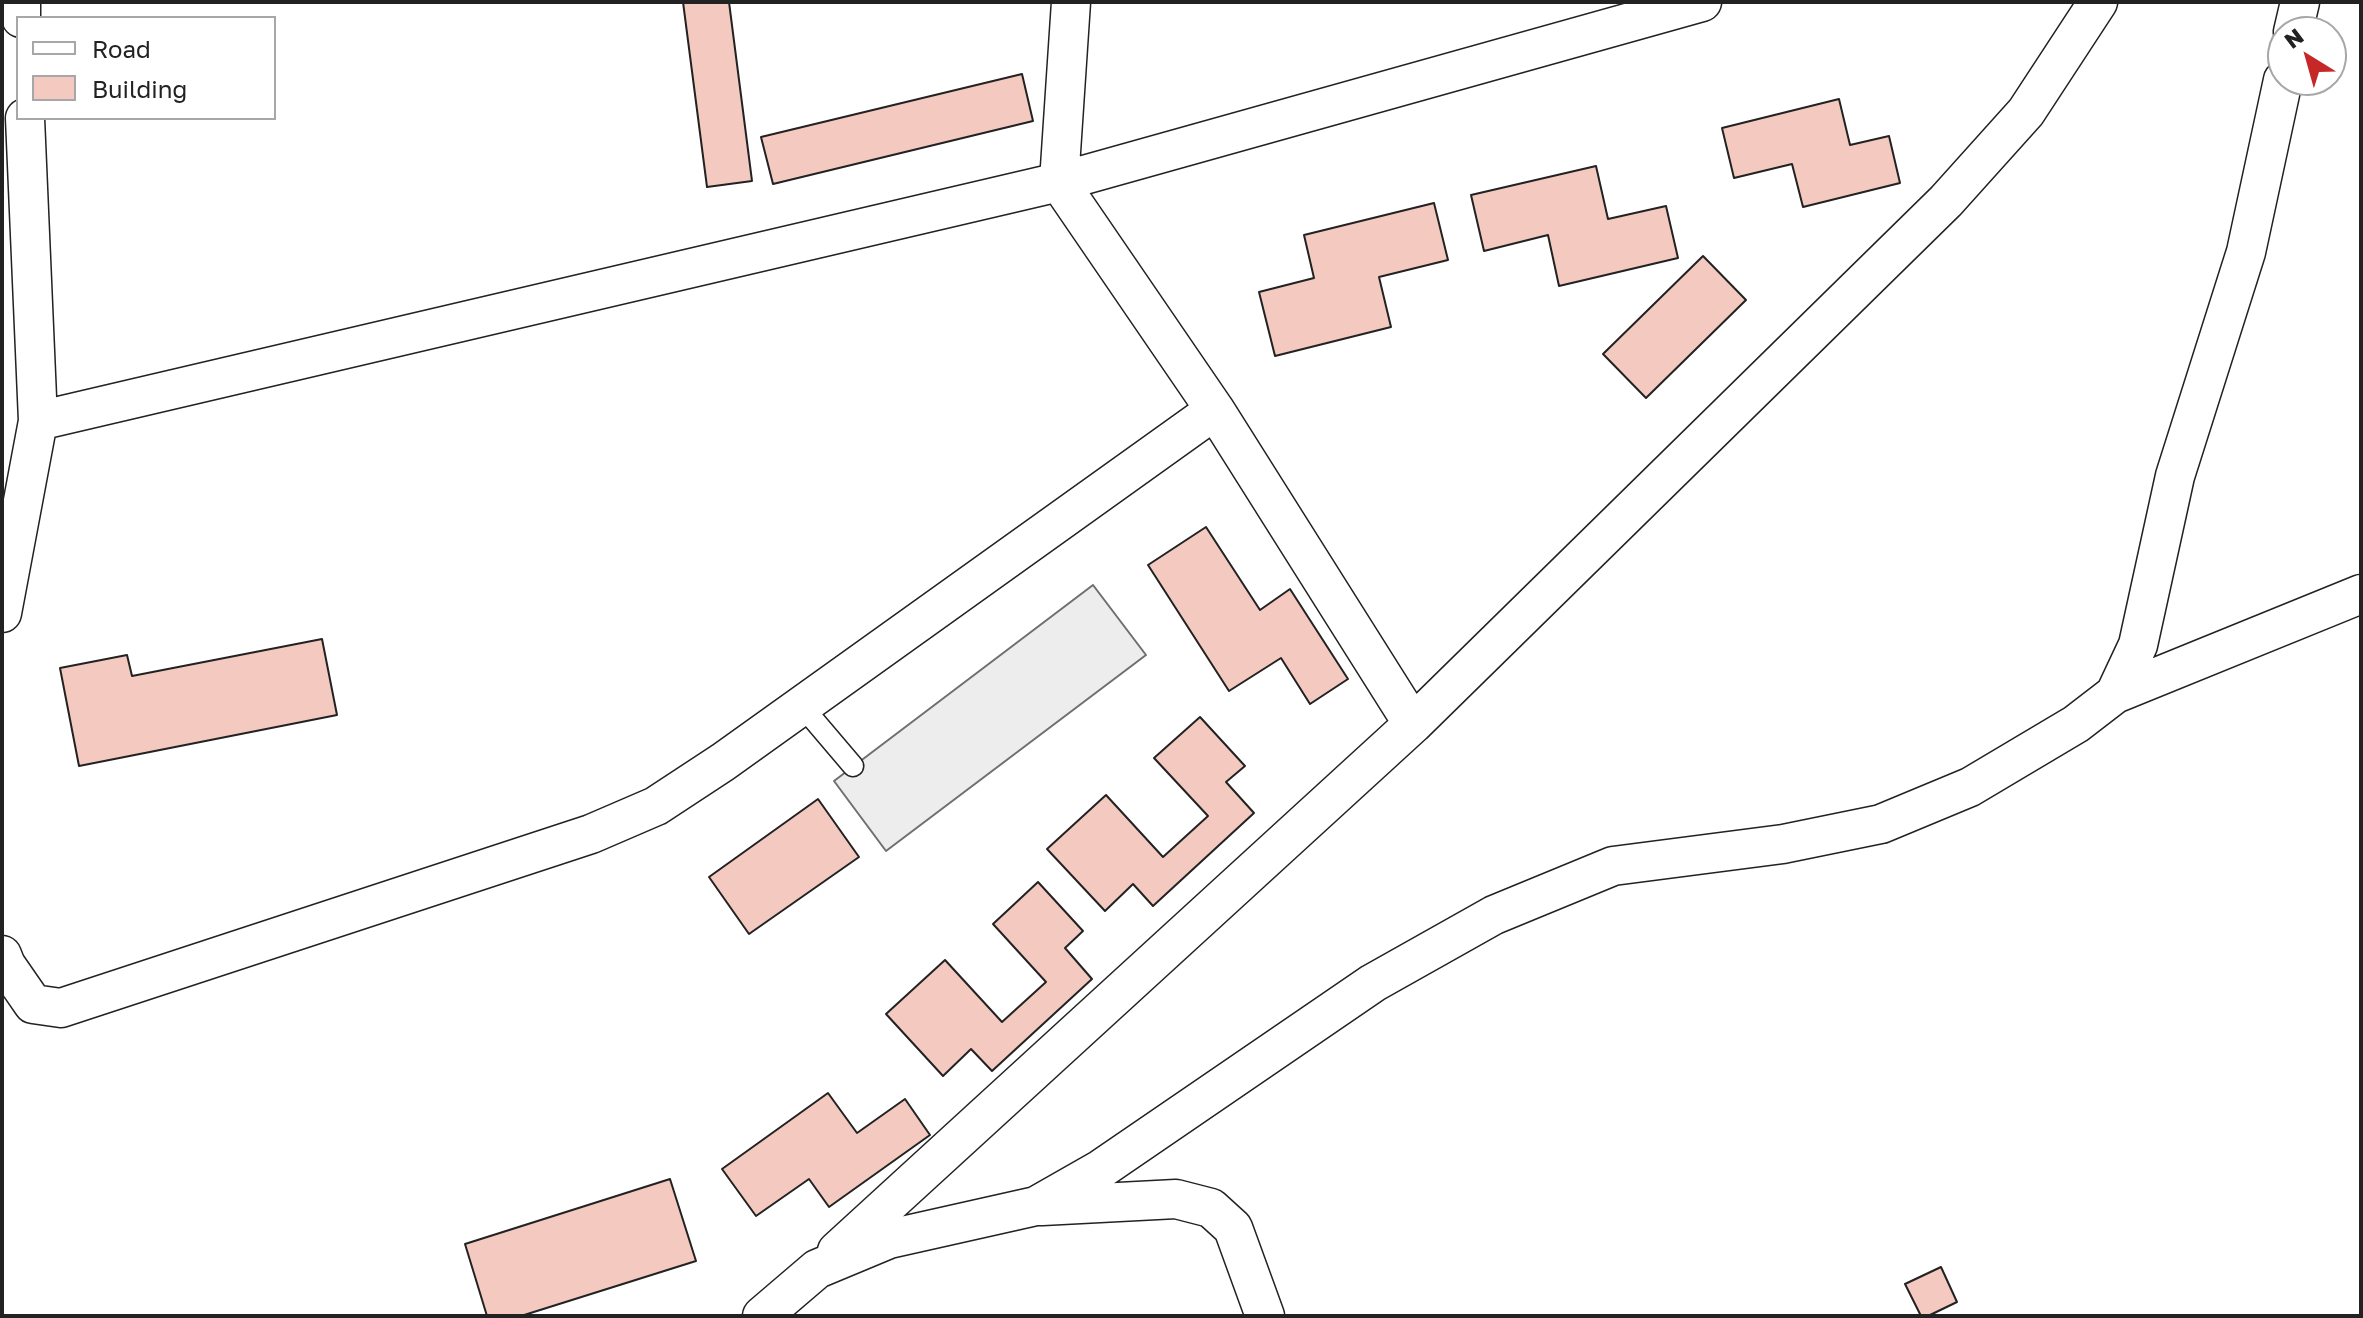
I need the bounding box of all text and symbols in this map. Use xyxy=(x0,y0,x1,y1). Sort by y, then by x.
legend xyxy=(16,16,276,120)
north arrow xyxy=(2267,16,2347,96)
text: N xyxy=(2279,22,2308,54)
text: Road xyxy=(92,34,151,63)
text: Building xyxy=(92,74,187,103)

